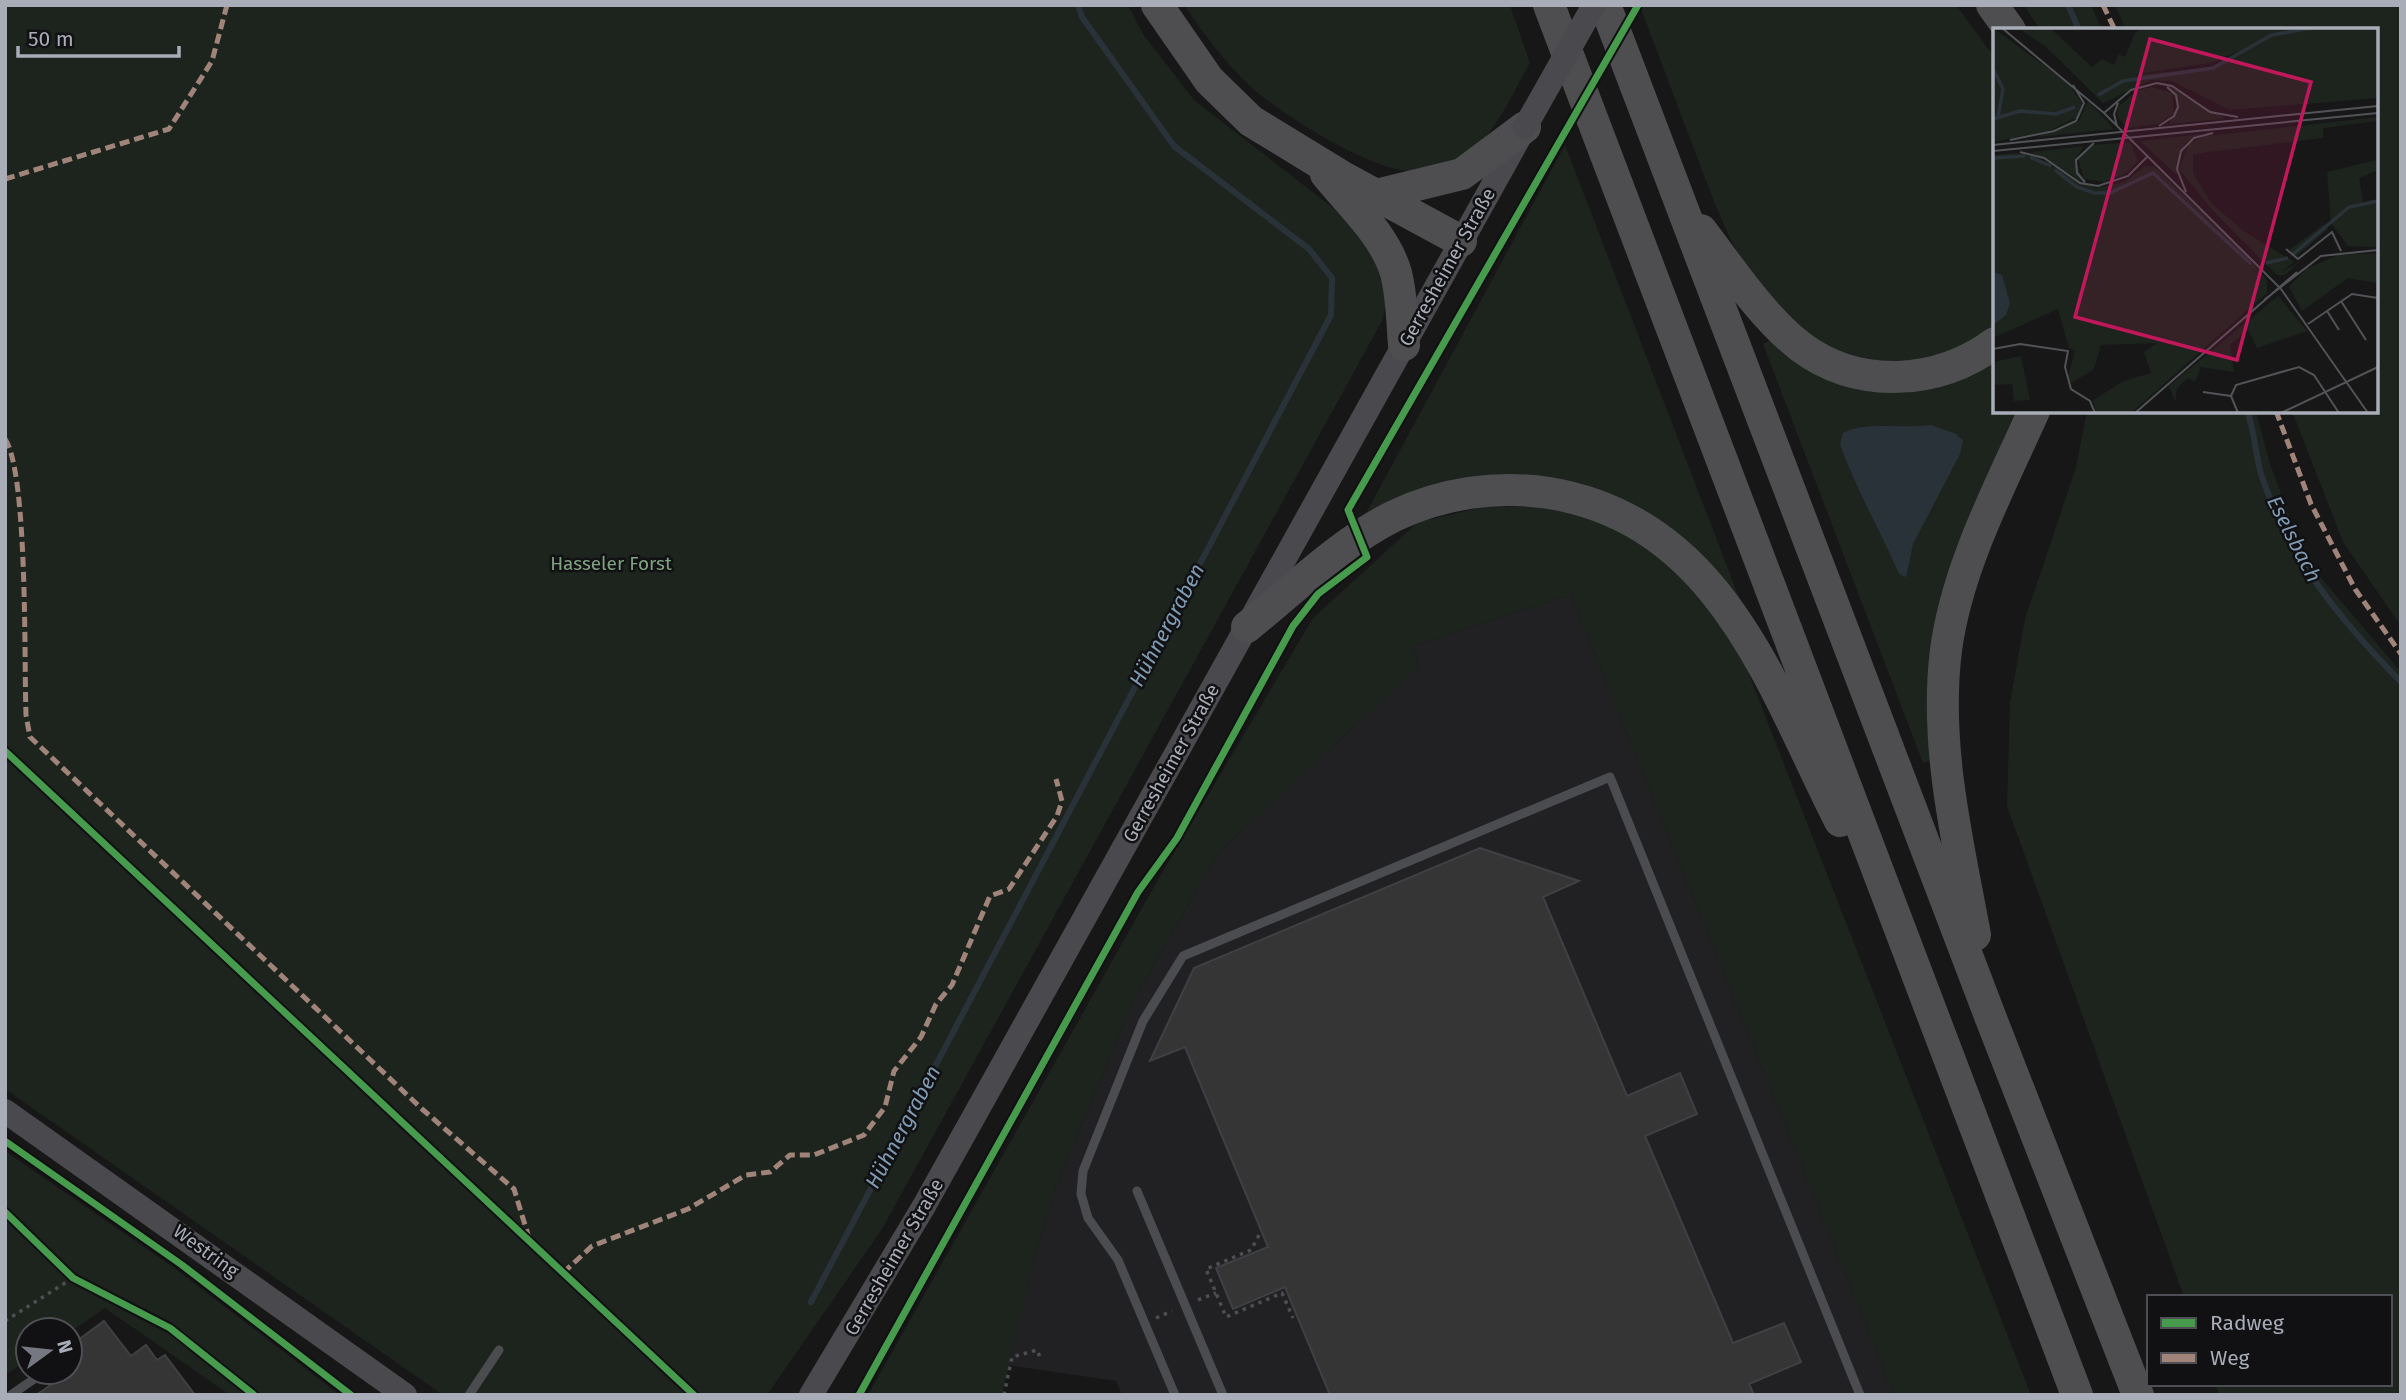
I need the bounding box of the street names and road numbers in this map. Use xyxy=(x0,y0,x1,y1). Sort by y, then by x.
street label: Gerresheimer Straße xyxy=(1394,184,1500,350)
street label: Gerresheimer Straße xyxy=(1118,680,1224,846)
street label: Gerresheimer Straße xyxy=(840,1174,948,1340)
street label: Westring xyxy=(169,1220,243,1282)

